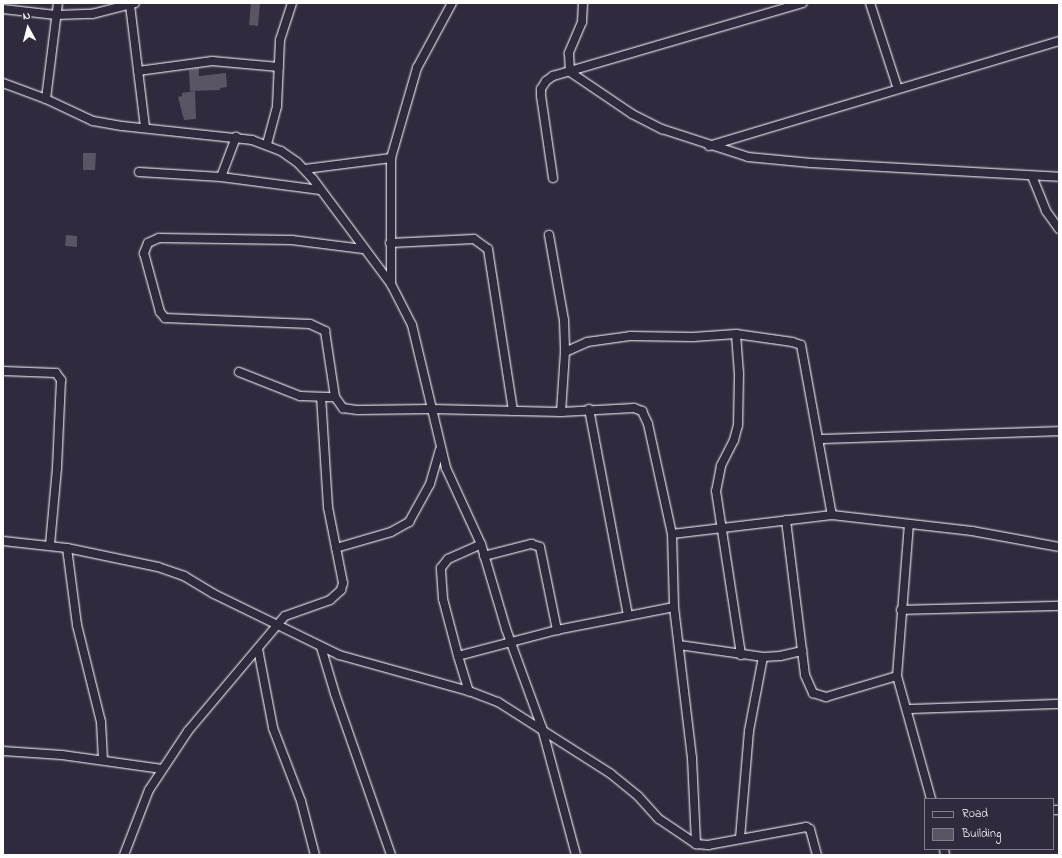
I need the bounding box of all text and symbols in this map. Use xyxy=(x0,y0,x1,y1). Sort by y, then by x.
north arrow xyxy=(8,8,48,48)
text: N xyxy=(22,8,31,24)
legend xyxy=(924,798,1054,850)
text: Road xyxy=(962,805,988,823)
text: Building xyxy=(962,825,1001,843)

